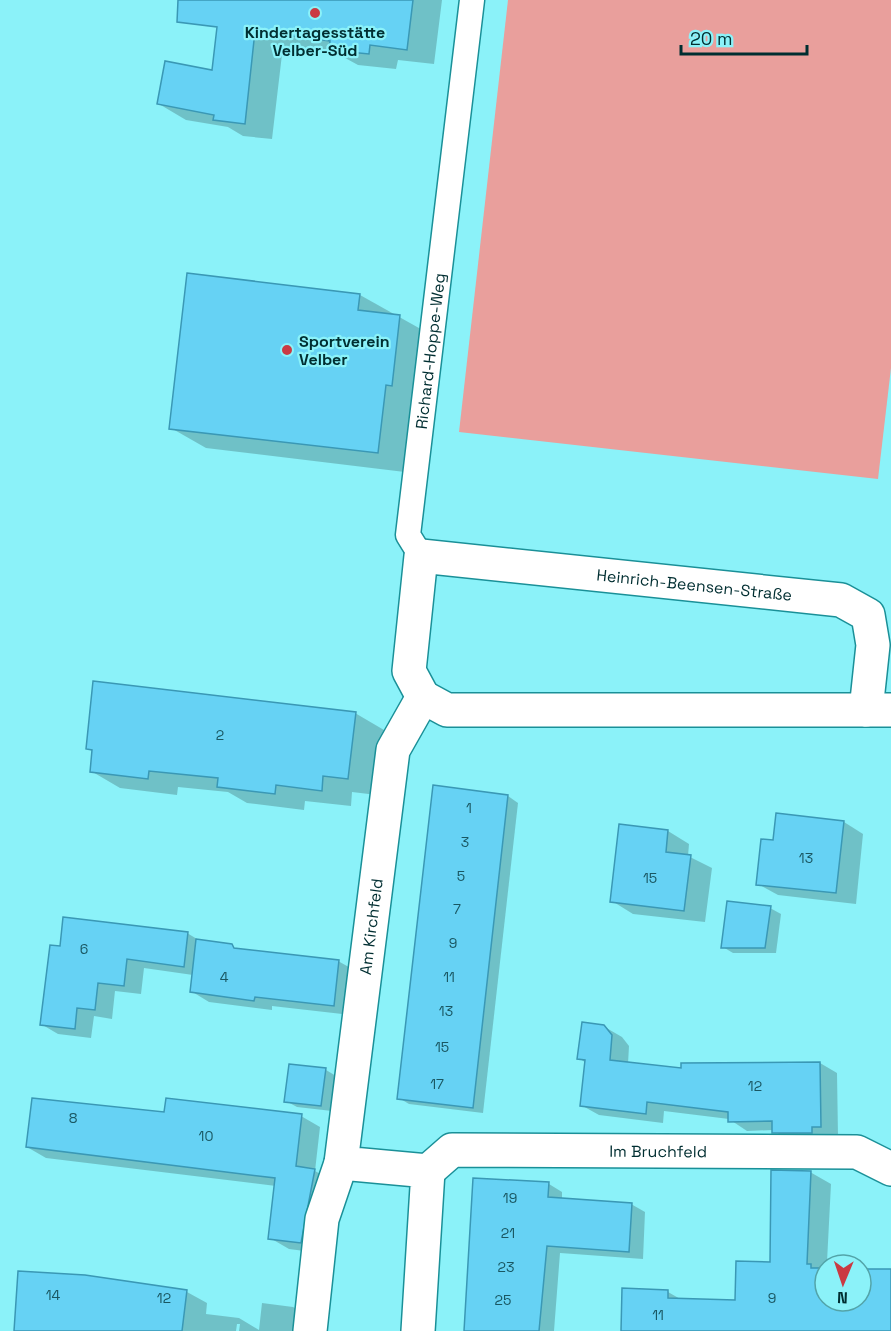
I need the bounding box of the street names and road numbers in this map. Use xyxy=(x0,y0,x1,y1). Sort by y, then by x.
street label: Richard-Hoppe-Weg xyxy=(410,272,450,430)
street label: Heinrich-Beensen-Straße xyxy=(596,564,793,605)
street label: Am Kirchfeld xyxy=(354,877,387,976)
street label: Im Bruchfeld xyxy=(609,1140,707,1162)

